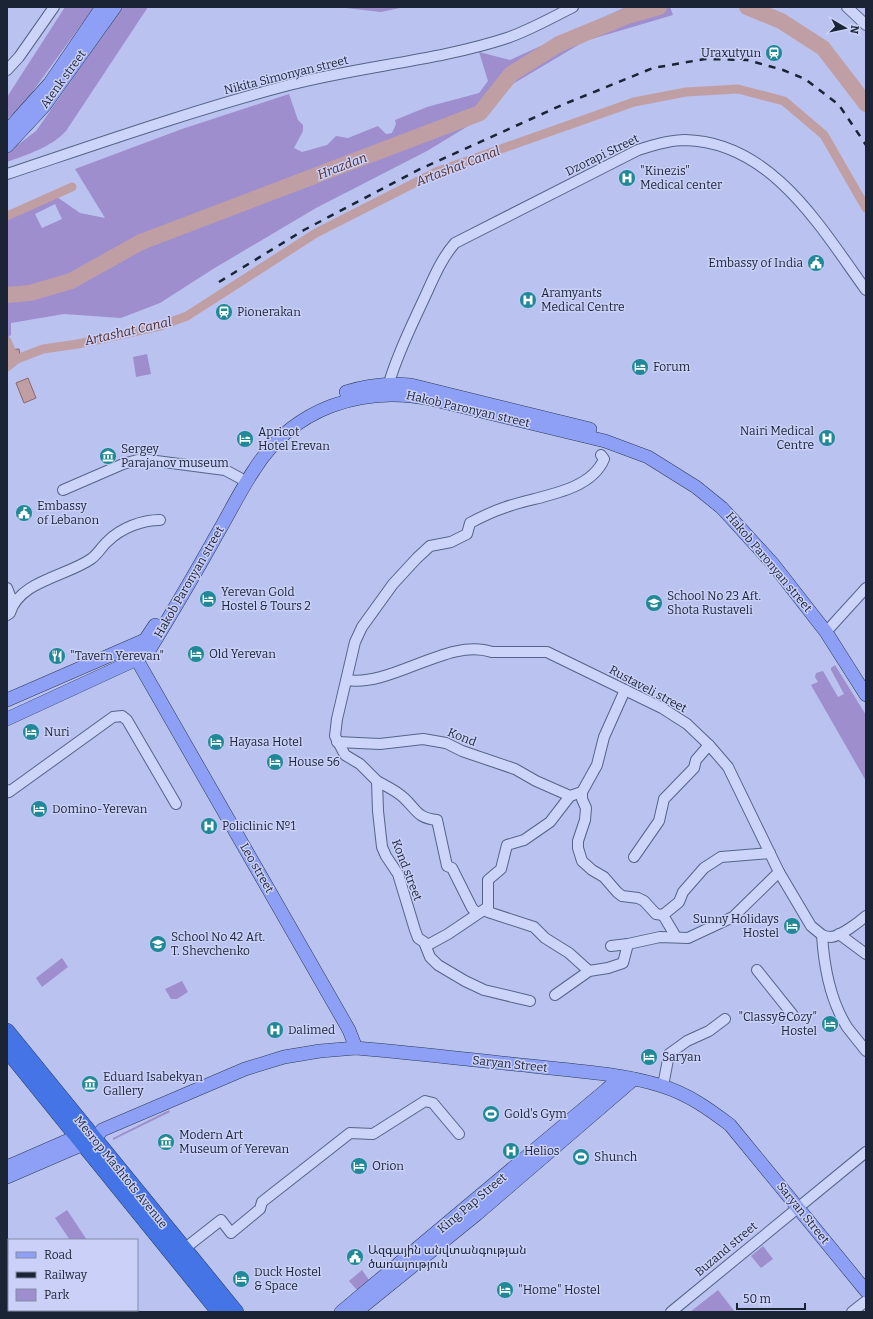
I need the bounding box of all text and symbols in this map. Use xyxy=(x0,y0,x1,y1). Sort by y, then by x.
north arrow xyxy=(825,8,865,48)
text: N xyxy=(847,24,861,35)
station icon: Uraxutyun xyxy=(764,43,784,63)
place label: Uraxutyun xyxy=(701,46,761,60)
street label: Atenk street xyxy=(37,47,89,111)
street label: Nikita Simonyan street xyxy=(222,53,350,97)
street label: Dzorapi Street xyxy=(563,131,642,179)
water label: Artashat Canal xyxy=(413,143,502,189)
water label: Hrazdan xyxy=(315,150,369,182)
place label: "Kinezis" Medical center xyxy=(640,164,723,192)
hospital icon: "Kinezis" Medical center xyxy=(617,168,637,188)
public building icon: Embassy of India xyxy=(806,253,826,273)
place label: Embassy of India xyxy=(708,256,803,270)
place label: Aramyants Medical Centre xyxy=(541,286,625,314)
hospital icon: Aramyants Medical Centre xyxy=(518,290,538,310)
station icon: Pionerakan xyxy=(214,302,234,322)
place label: Pionerakan xyxy=(237,305,301,319)
water label: Artashat Canal xyxy=(82,314,173,348)
hotel icon: Forum xyxy=(630,357,650,377)
place label: Forum xyxy=(653,360,691,374)
street label: Hakob Paronyan street xyxy=(405,388,532,430)
place label: Nairi Medical Centre xyxy=(740,424,815,452)
place label: Apricot Hotel Erevan xyxy=(258,425,330,453)
hospital icon: Nairi Medical Centre xyxy=(817,428,837,448)
hotel icon: Apricot Hotel Erevan xyxy=(235,429,255,449)
place label: Sergey Parajanov museum xyxy=(121,442,229,470)
museum icon: Sergey Parajanov museum xyxy=(98,446,118,466)
place label: Embassy of Lebanon xyxy=(37,499,100,527)
public building icon: Embassy of Lebanon xyxy=(14,503,34,523)
street label: Hakob Paronyan street xyxy=(723,509,815,615)
street label: Hakob Paronyan street xyxy=(151,523,227,640)
place label: Yerevan Gold Hostel & Tours 2 xyxy=(221,585,311,613)
hotel icon: Yerevan Gold Hostel & Tours 2 xyxy=(198,589,218,609)
place label: School No 23 Aft. Shota Rustaveli xyxy=(667,589,761,617)
school or university icon: School No 23 Aft. Shota Rustaveli xyxy=(644,593,664,613)
hotel icon: Old Yerevan xyxy=(186,644,206,664)
restaurant icon: "Tavern Yerevan" xyxy=(47,646,67,666)
place label: Old Yerevan xyxy=(209,647,276,661)
place label: "Tavern Yerevan" xyxy=(70,649,164,663)
street label: Rustaveli street xyxy=(607,663,690,716)
hotel icon: Nuri xyxy=(21,722,41,742)
place label: Nuri xyxy=(44,725,70,739)
street label: Kond xyxy=(446,725,478,749)
hotel icon: Hayasa Hotel xyxy=(206,732,226,752)
place label: Hayasa Hotel xyxy=(229,735,303,749)
hotel icon: House 56 xyxy=(265,752,285,772)
place label: House 56 xyxy=(288,755,340,769)
hotel icon: Domino-Yerevan xyxy=(29,799,49,819)
place label: Domino-Yerevan xyxy=(52,802,148,816)
hospital icon: Policlinic №1 xyxy=(199,816,219,836)
place label: Policlinic №1 xyxy=(222,819,296,833)
street label: Kond street xyxy=(389,837,425,903)
street label: Leo street xyxy=(237,841,277,896)
place label: Sunny Holidays Hostel xyxy=(693,912,780,940)
hotel icon: Sunny Holidays Hostel xyxy=(782,916,802,936)
place label: School No 42 Aft. T. Shevchenko xyxy=(171,930,265,958)
school or university icon: School No 42 Aft. T. Shevchenko xyxy=(148,934,168,954)
place label: "Classy&Cozy" Hostel xyxy=(739,1010,818,1038)
hotel icon: "Classy&Cozy" Hostel xyxy=(820,1014,840,1034)
hospital icon: Dalimed xyxy=(265,1020,285,1040)
place label: Dalimed xyxy=(288,1023,335,1037)
hotel icon: Saryan xyxy=(639,1047,659,1067)
place label: Saryan xyxy=(662,1050,702,1064)
street label: Saryan Street xyxy=(472,1053,549,1075)
place label: Eduard Isabekyan Gallery xyxy=(103,1070,203,1098)
museum icon: Eduard Isabekyan Gallery xyxy=(80,1074,100,1094)
sports icon: Gold's Gym xyxy=(481,1104,501,1124)
place label: Gold's Gym xyxy=(504,1107,567,1121)
street label: Mesrop Mashtots Avenue xyxy=(71,1113,171,1231)
place label: Modern Art Museum of Yerevan xyxy=(179,1128,290,1156)
museum icon: Modern Art Museum of Yerevan xyxy=(156,1132,176,1152)
hospital icon: Helios xyxy=(501,1141,521,1161)
place label: Helios xyxy=(524,1144,560,1158)
sports icon: Shunch xyxy=(571,1147,591,1167)
place label: Shunch xyxy=(594,1150,638,1164)
hotel icon: Orion xyxy=(349,1156,369,1176)
place label: Orion xyxy=(372,1159,404,1173)
street label: King Pap Street xyxy=(435,1170,510,1236)
street label: Saryan Street xyxy=(774,1179,833,1247)
street label: Buzand street xyxy=(692,1219,760,1279)
legend xyxy=(8,1239,138,1311)
place label: Ազգային անվտանգության ծառայություն xyxy=(368,1243,526,1271)
public building icon: Ազգային անվտանգության ծառայություն xyxy=(345,1247,365,1267)
text: Road xyxy=(44,1248,72,1262)
place label: Duck Hostel & Space xyxy=(254,1265,322,1293)
text: Railway xyxy=(44,1268,88,1282)
hotel icon: Duck Hostel & Space xyxy=(231,1269,251,1289)
hotel icon: "Home" Hostel xyxy=(495,1280,515,1300)
place label: "Home" Hostel xyxy=(518,1283,601,1297)
scale bar xyxy=(737,1285,805,1311)
text: Park xyxy=(44,1288,70,1302)
text: 50 m xyxy=(743,1292,772,1306)

